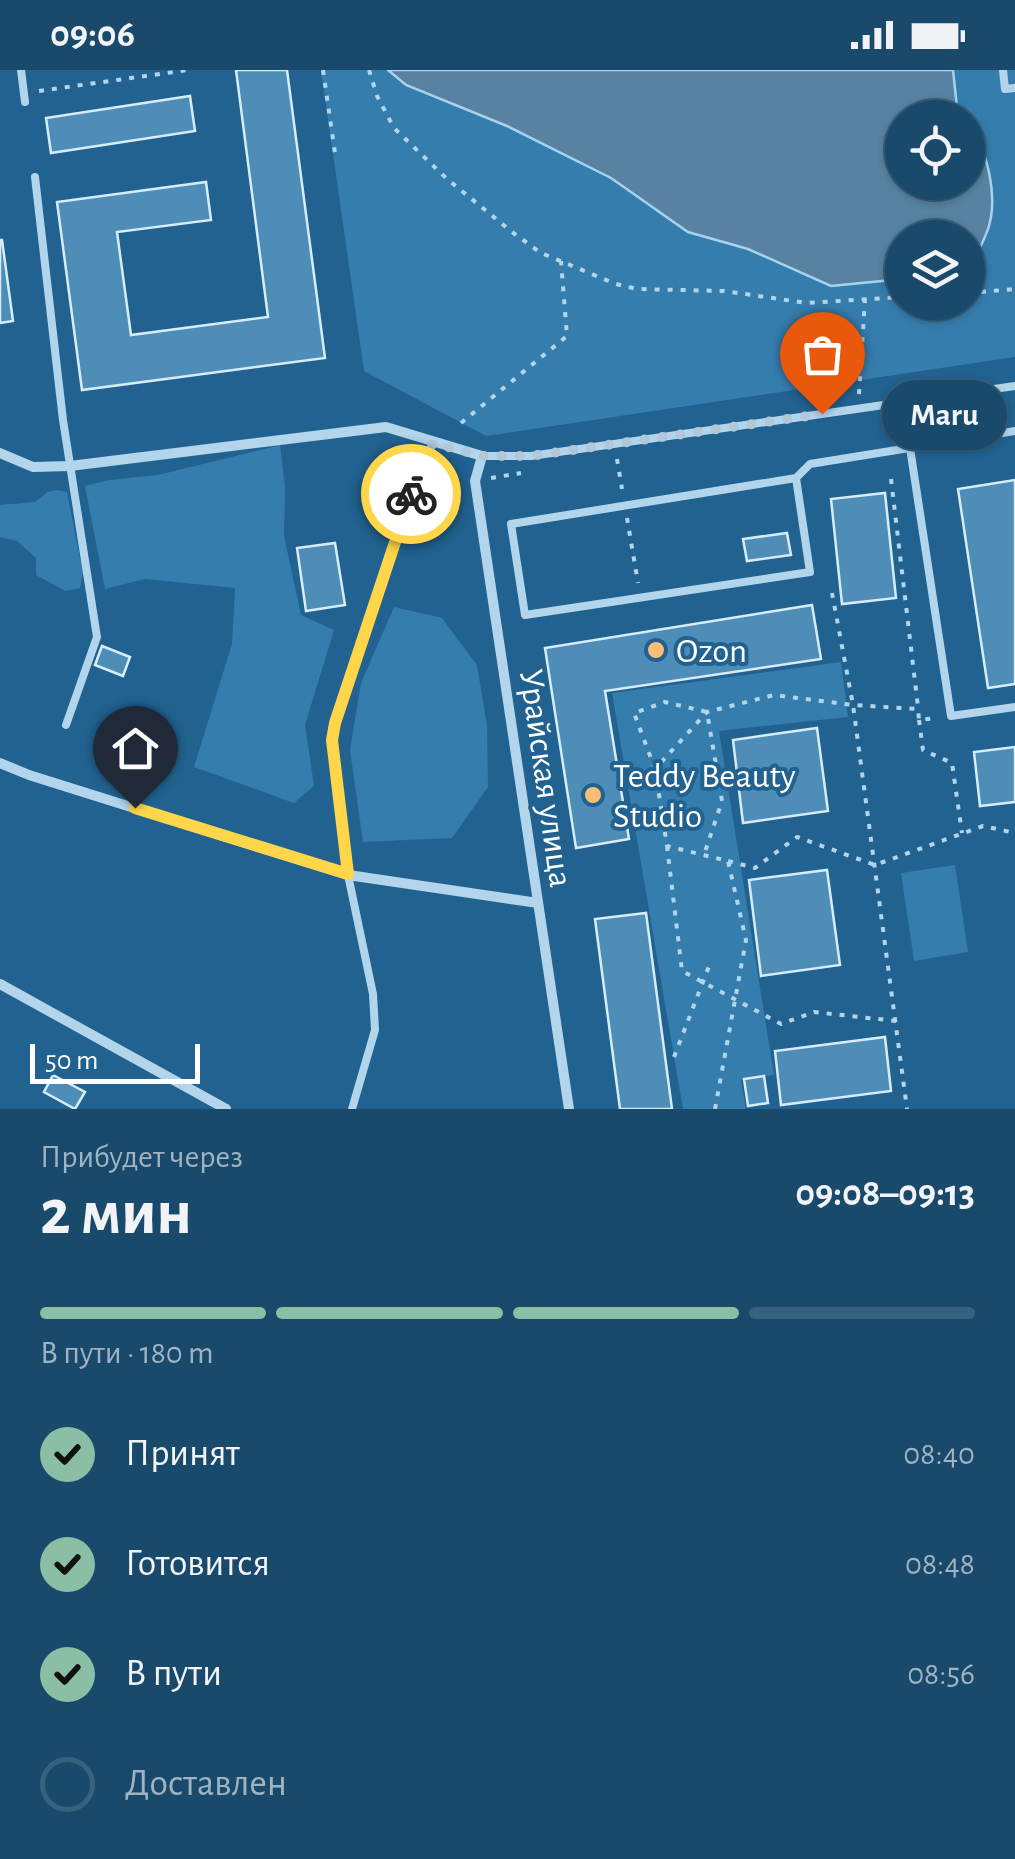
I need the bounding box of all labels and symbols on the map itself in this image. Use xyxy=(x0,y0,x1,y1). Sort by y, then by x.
pin xyxy=(780,312,865,415)
callout: Maru xyxy=(882,379,1007,449)
courier xyxy=(361,444,461,544)
place label: Ozon xyxy=(676,634,747,669)
marker: Ozon xyxy=(645,639,667,661)
street label: Урайская улица xyxy=(513,667,578,890)
pin xyxy=(93,706,178,809)
place label: Teddy Beauty Studio xyxy=(613,759,796,834)
marker: Teddy Beauty Studio xyxy=(582,784,604,806)
scale bar xyxy=(30,1039,200,1084)

